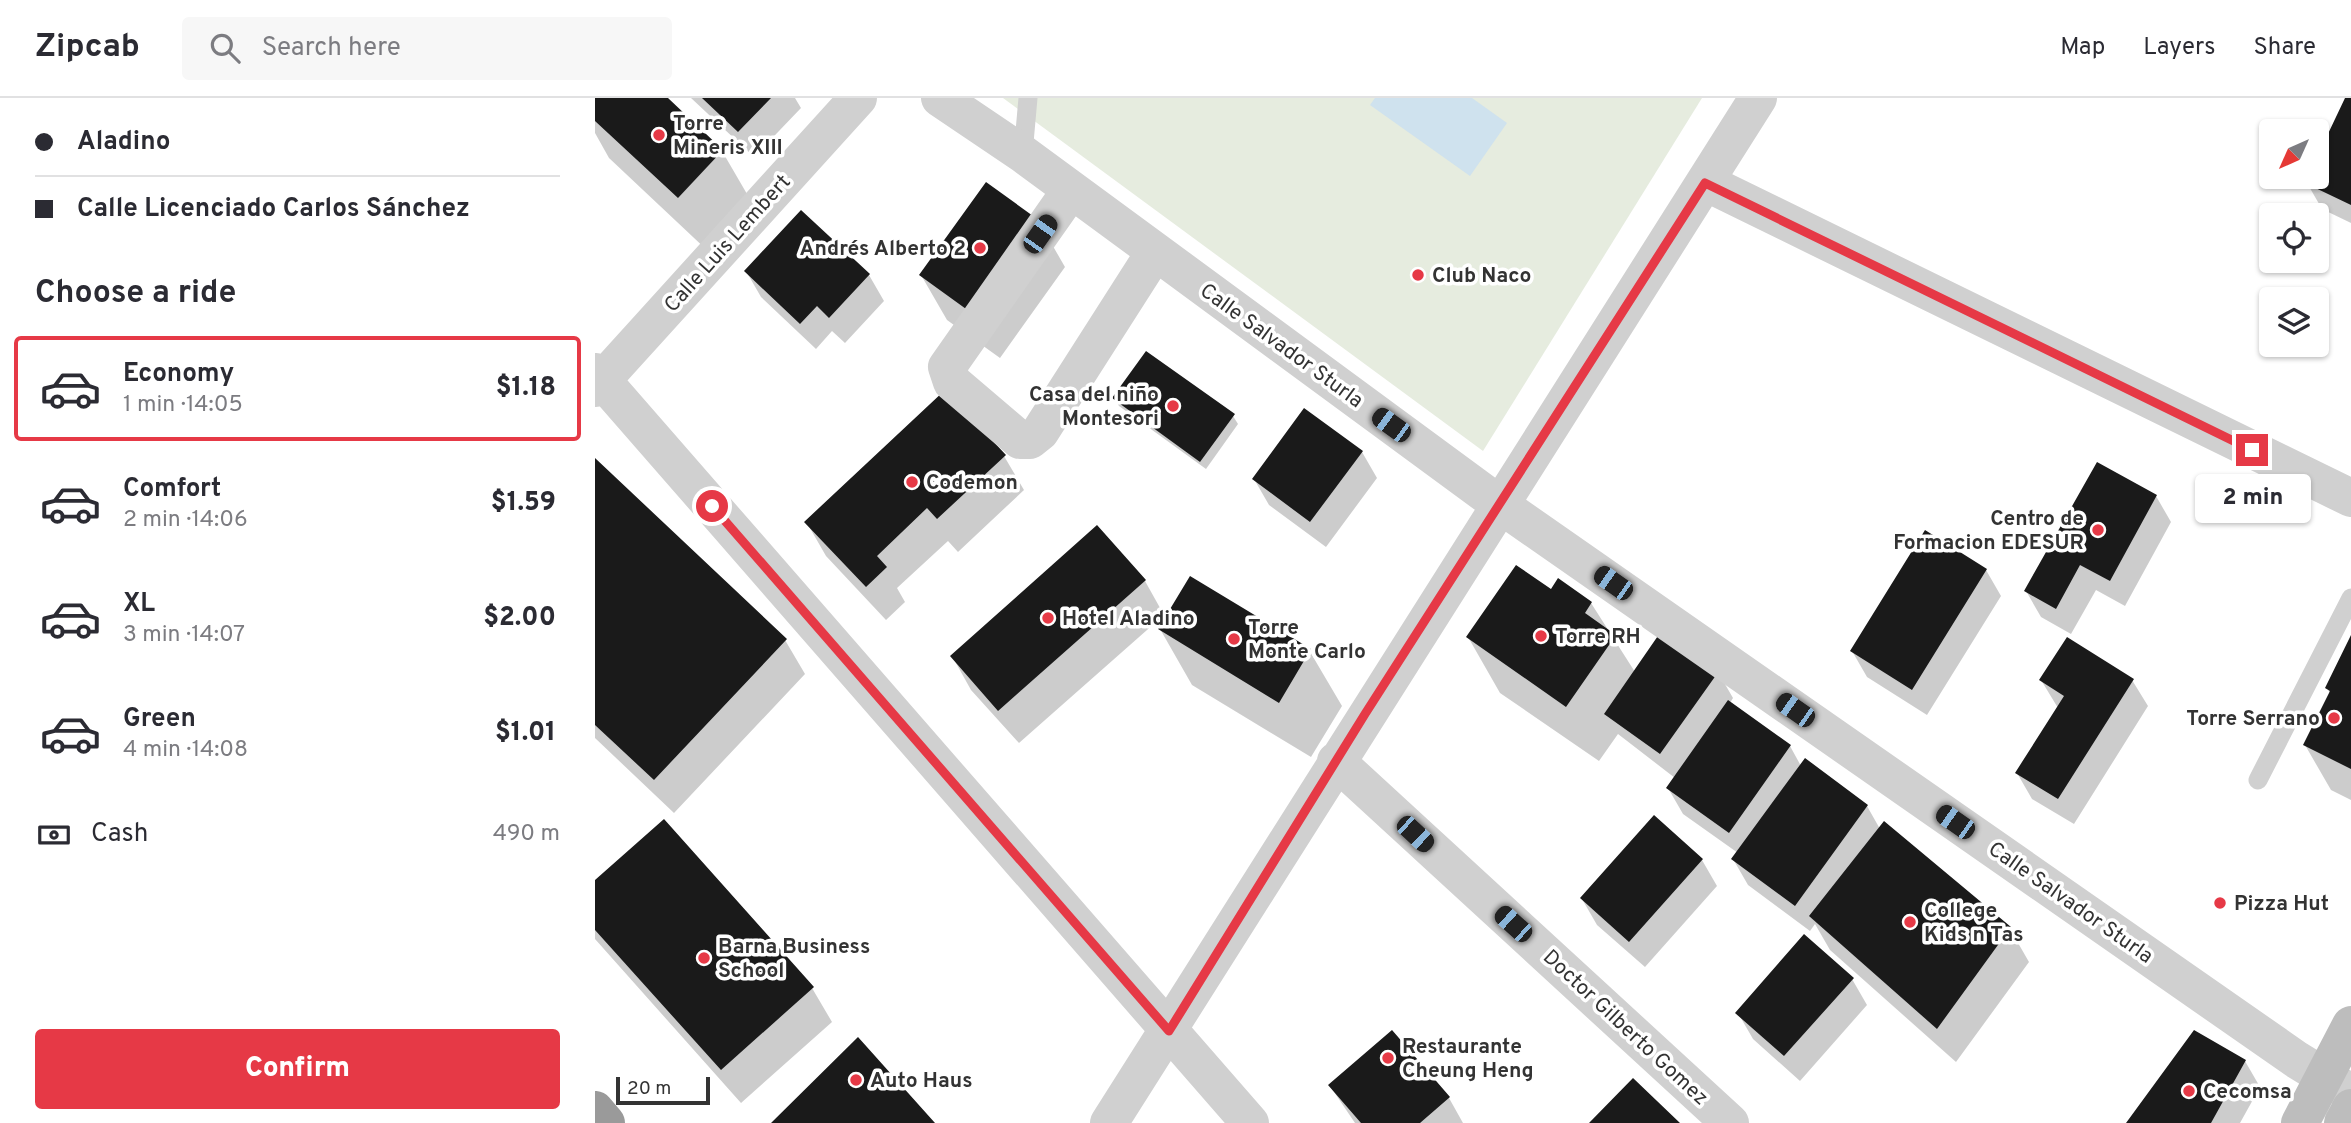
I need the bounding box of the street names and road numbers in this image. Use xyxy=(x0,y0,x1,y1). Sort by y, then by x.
street label: Calle Luis Lembert xyxy=(659,169,797,319)
street label: Calle Salvador Sturla xyxy=(1194,278,1368,415)
street label: Calle Salvador Sturla xyxy=(1982,836,2158,970)
street label: Doctor Gilberto Gomez xyxy=(1537,944,1713,1112)

